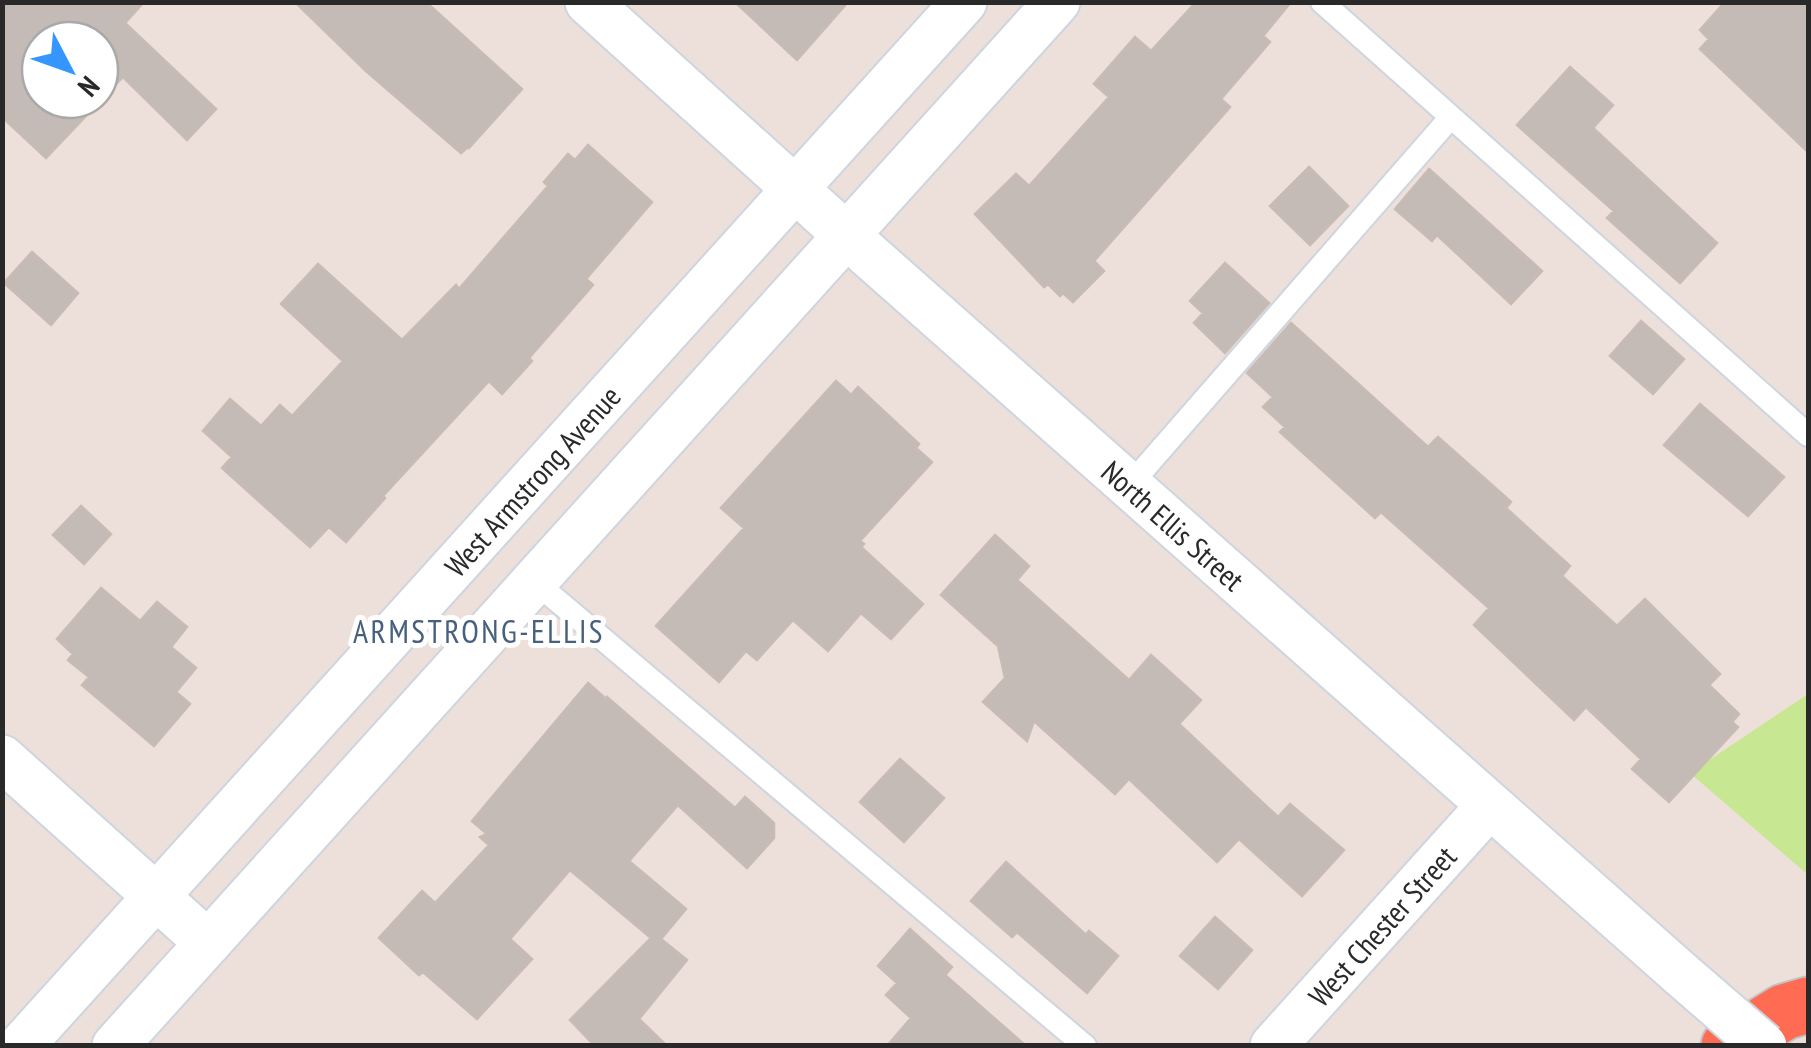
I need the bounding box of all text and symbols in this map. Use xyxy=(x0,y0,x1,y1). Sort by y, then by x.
north arrow xyxy=(20,20,120,120)
text: N xyxy=(70,69,108,105)
street label: West Armstrong Avenue xyxy=(435,377,628,584)
street label: North Ellis Street xyxy=(1094,451,1254,599)
district label: ARMSTRONG-ELLIS xyxy=(353,610,605,652)
street label: West Chester Street xyxy=(1299,837,1464,1014)

